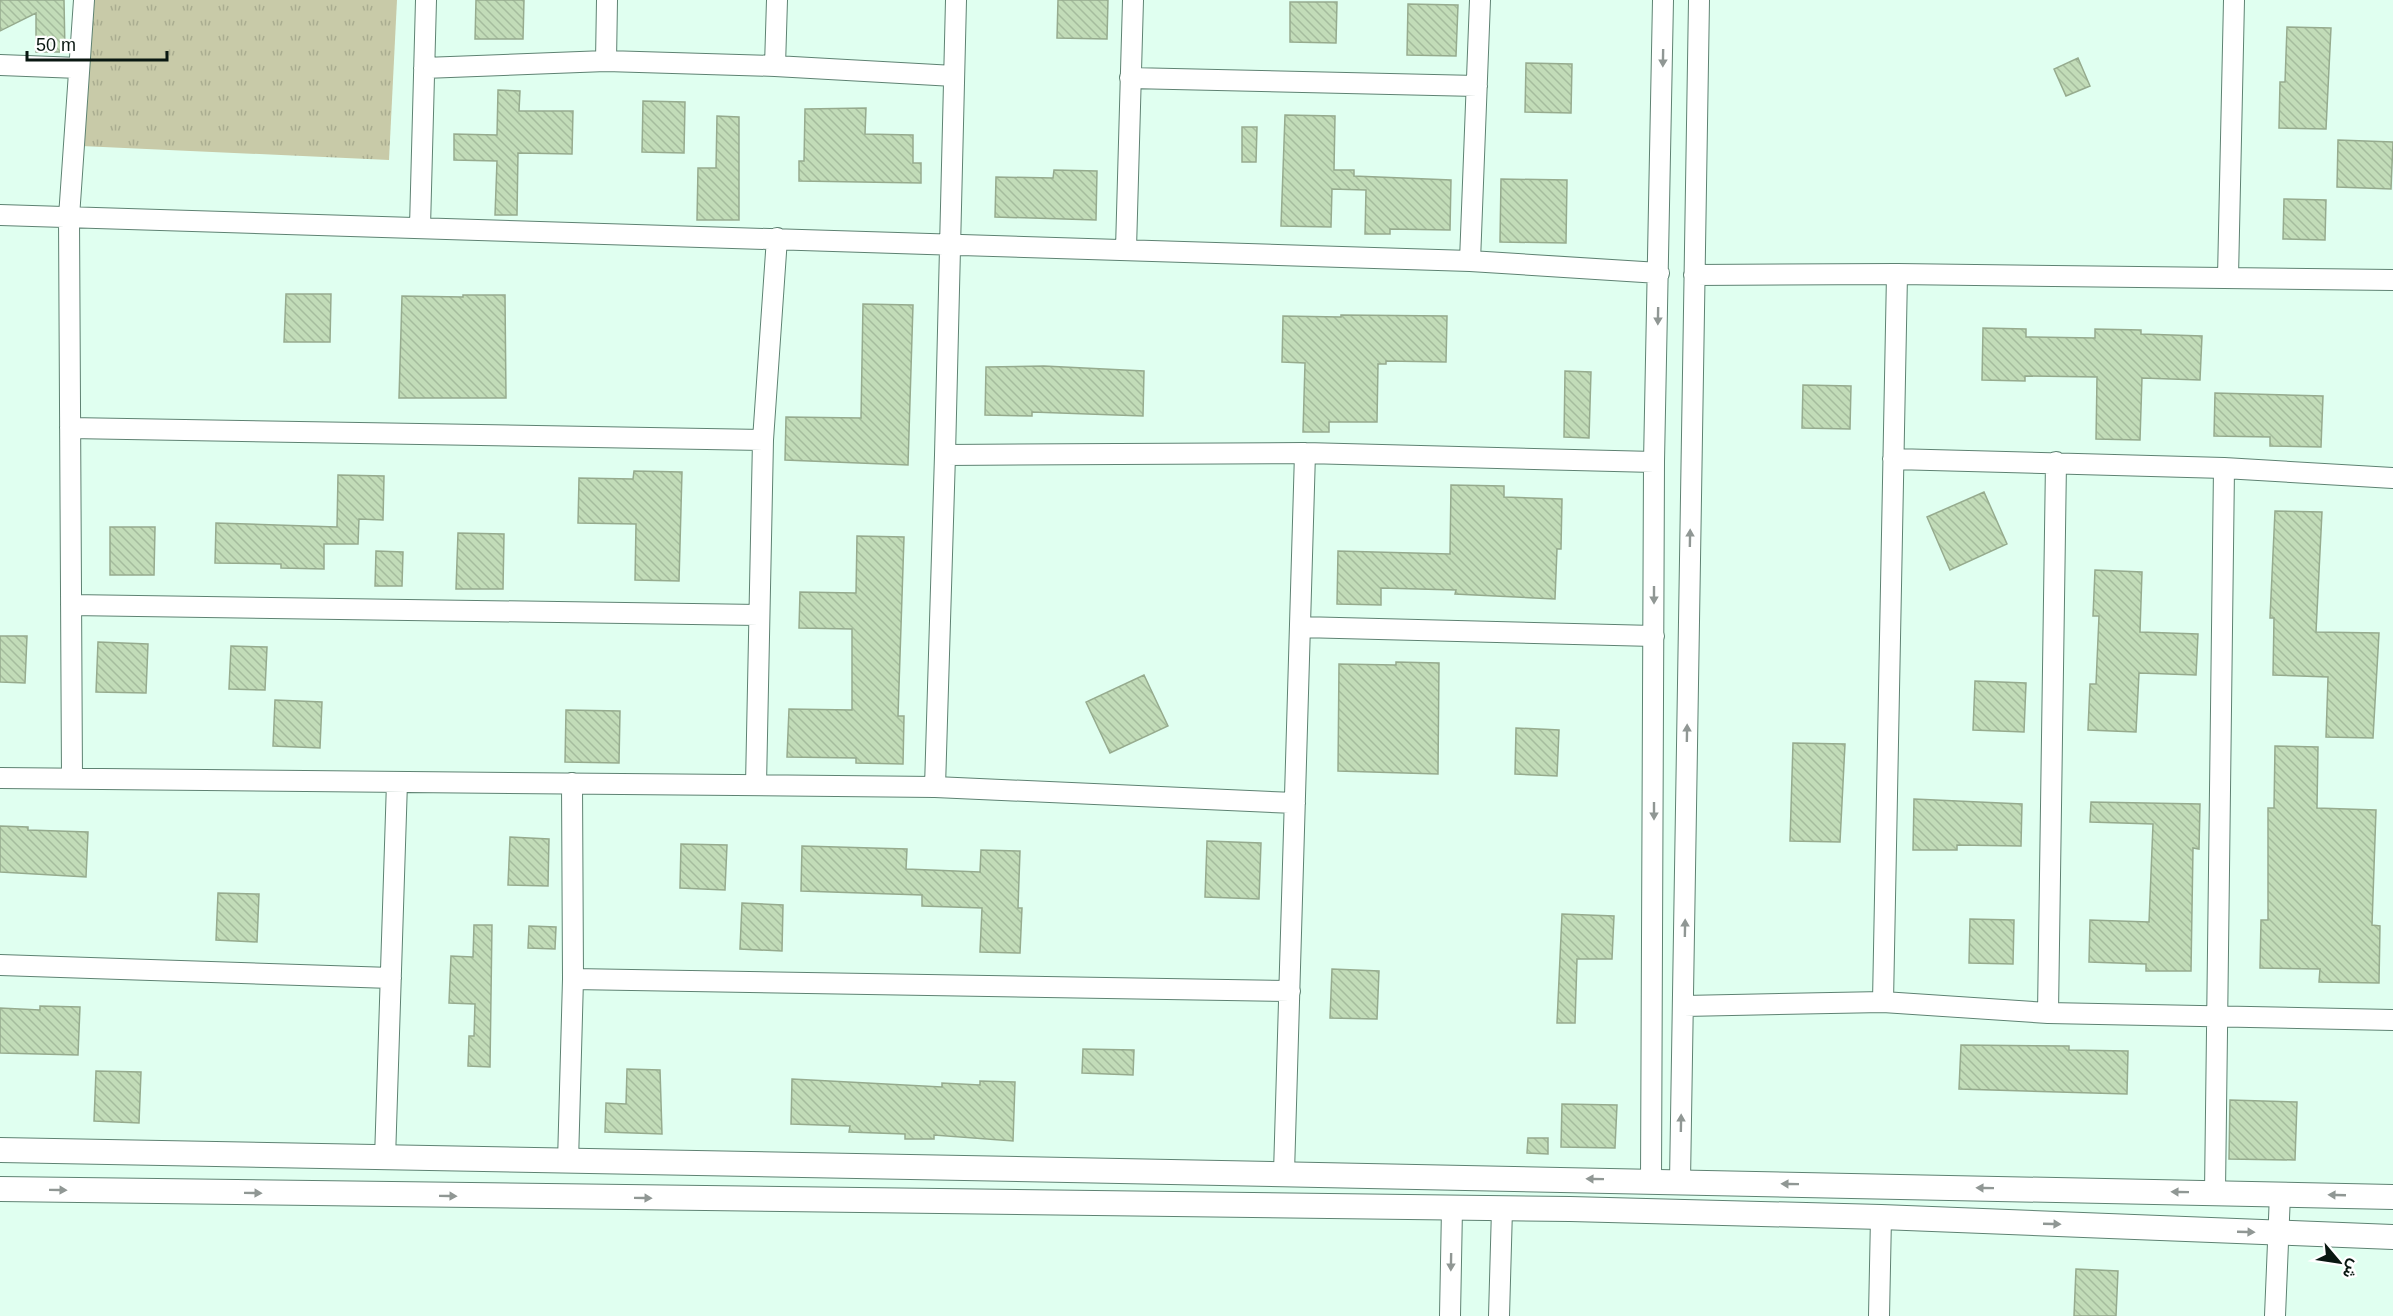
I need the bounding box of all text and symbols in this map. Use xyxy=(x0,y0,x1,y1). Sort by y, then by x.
scale bar xyxy=(27,24,166,62)
text: 50 m xyxy=(36,35,76,55)
one-way arrow xyxy=(1658,49,1667,68)
one-way arrow xyxy=(1653,307,1663,326)
one-way arrow xyxy=(1685,528,1695,547)
one-way arrow xyxy=(1649,586,1659,605)
one-way arrow xyxy=(1683,723,1692,742)
one-way arrow xyxy=(1649,802,1659,821)
one-way arrow xyxy=(1680,918,1690,937)
one-way arrow xyxy=(1677,1113,1686,1132)
one-way arrow xyxy=(1586,1174,1605,1184)
one-way arrow xyxy=(1781,1179,1800,1188)
one-way arrow xyxy=(1976,1183,1995,1192)
one-way arrow xyxy=(49,1185,68,1195)
one-way arrow xyxy=(2170,1187,2189,1197)
one-way arrow xyxy=(244,1188,263,1198)
one-way arrow xyxy=(439,1191,458,1200)
one-way arrow xyxy=(2327,1191,2346,1200)
one-way arrow xyxy=(634,1194,653,1203)
one-way arrow xyxy=(2042,1219,2061,1229)
one-way arrow xyxy=(2237,1228,2256,1237)
north arrow xyxy=(2309,1232,2369,1292)
one-way arrow xyxy=(1446,1253,1456,1272)
text: ش xyxy=(2339,1256,2364,1282)

